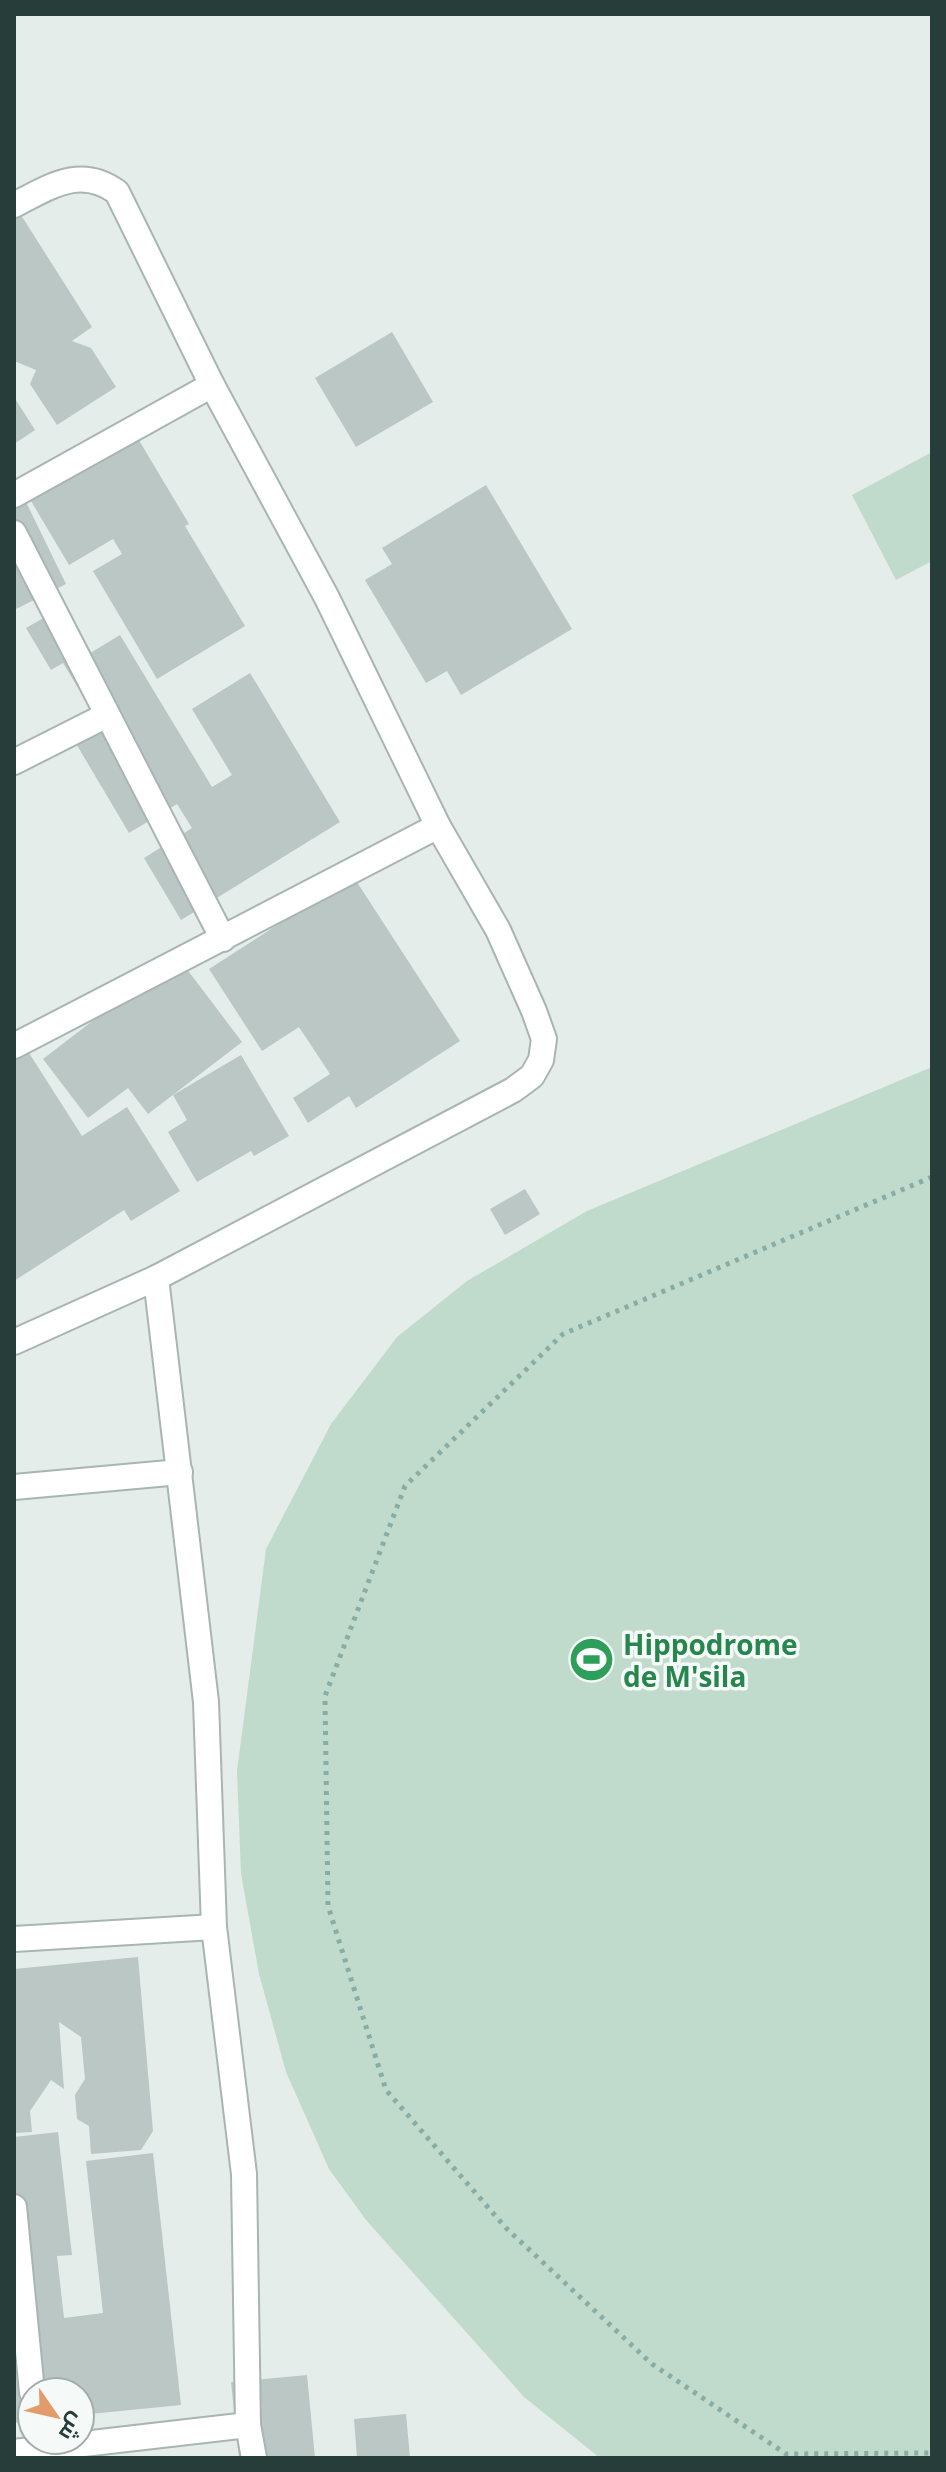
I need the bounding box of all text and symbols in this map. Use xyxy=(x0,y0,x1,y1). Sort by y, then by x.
place label: Hippodrome de M'sila xyxy=(623,1625,798,1695)
sports icon: Hippodrome de M'sila xyxy=(568,1636,616,1684)
north arrow xyxy=(16,2376,96,2456)
text: ش xyxy=(53,2408,94,2448)

